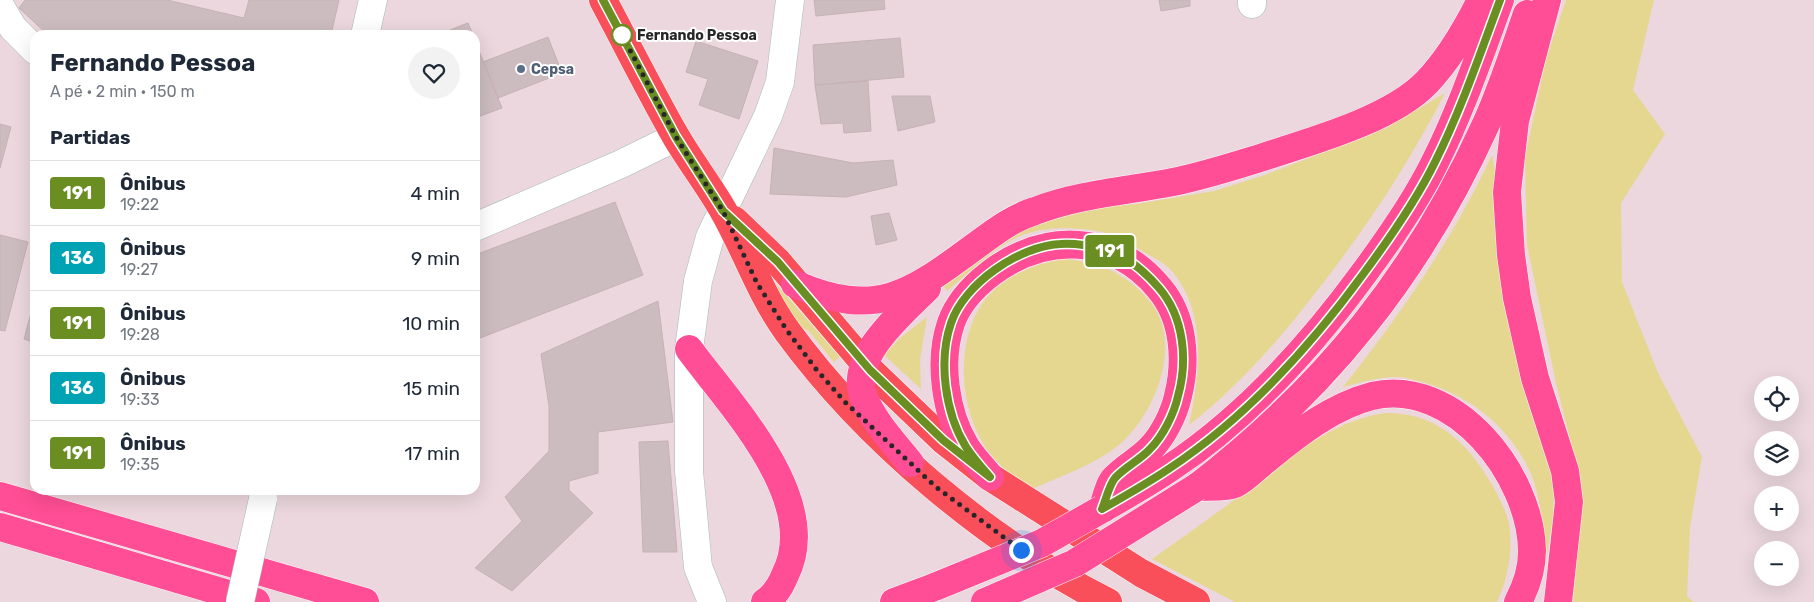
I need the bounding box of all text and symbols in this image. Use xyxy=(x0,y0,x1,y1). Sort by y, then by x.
marker: Fernando Pessoa xyxy=(611,24,633,46)
place label: Fernando Pessoa xyxy=(637,27,757,44)
button: heart xyxy=(408,47,460,99)
text: Fernando Pessoa xyxy=(50,49,255,77)
place label: Cepsa xyxy=(531,61,574,78)
marker: Cepsa xyxy=(515,63,527,75)
text: A pé · 2 min · 150 m xyxy=(50,82,195,101)
text: Partidas xyxy=(50,126,130,149)
text: Ônibus xyxy=(120,172,186,195)
text: 191 xyxy=(63,182,92,204)
text: 4 min xyxy=(411,182,460,205)
text: 19:22 xyxy=(120,195,159,214)
line badge: 191 xyxy=(1081,235,1139,267)
text: Ônibus xyxy=(120,237,186,260)
text: 191 xyxy=(1095,240,1125,262)
text: 136 xyxy=(61,247,94,269)
text: 9 min xyxy=(411,247,460,270)
text: 19:27 xyxy=(120,260,158,279)
text: Ônibus xyxy=(120,302,186,325)
text: 191 xyxy=(63,312,92,334)
text: 10 min xyxy=(402,312,460,335)
text: 19:28 xyxy=(120,325,160,344)
text: Ônibus xyxy=(120,367,186,390)
map controls xyxy=(1754,376,1799,586)
button: locate xyxy=(1754,376,1799,421)
text: 136 xyxy=(61,377,94,399)
text: 15 min xyxy=(403,377,460,400)
text: 19:33 xyxy=(120,390,160,409)
button: layers xyxy=(1754,431,1799,476)
text: Ônibus xyxy=(120,432,186,455)
text: 191 xyxy=(63,442,92,464)
text: 17 min xyxy=(404,442,460,465)
text: 19:35 xyxy=(120,455,160,474)
button: + xyxy=(1754,486,1799,531)
your location xyxy=(1009,538,1034,563)
button: − xyxy=(1754,541,1799,586)

